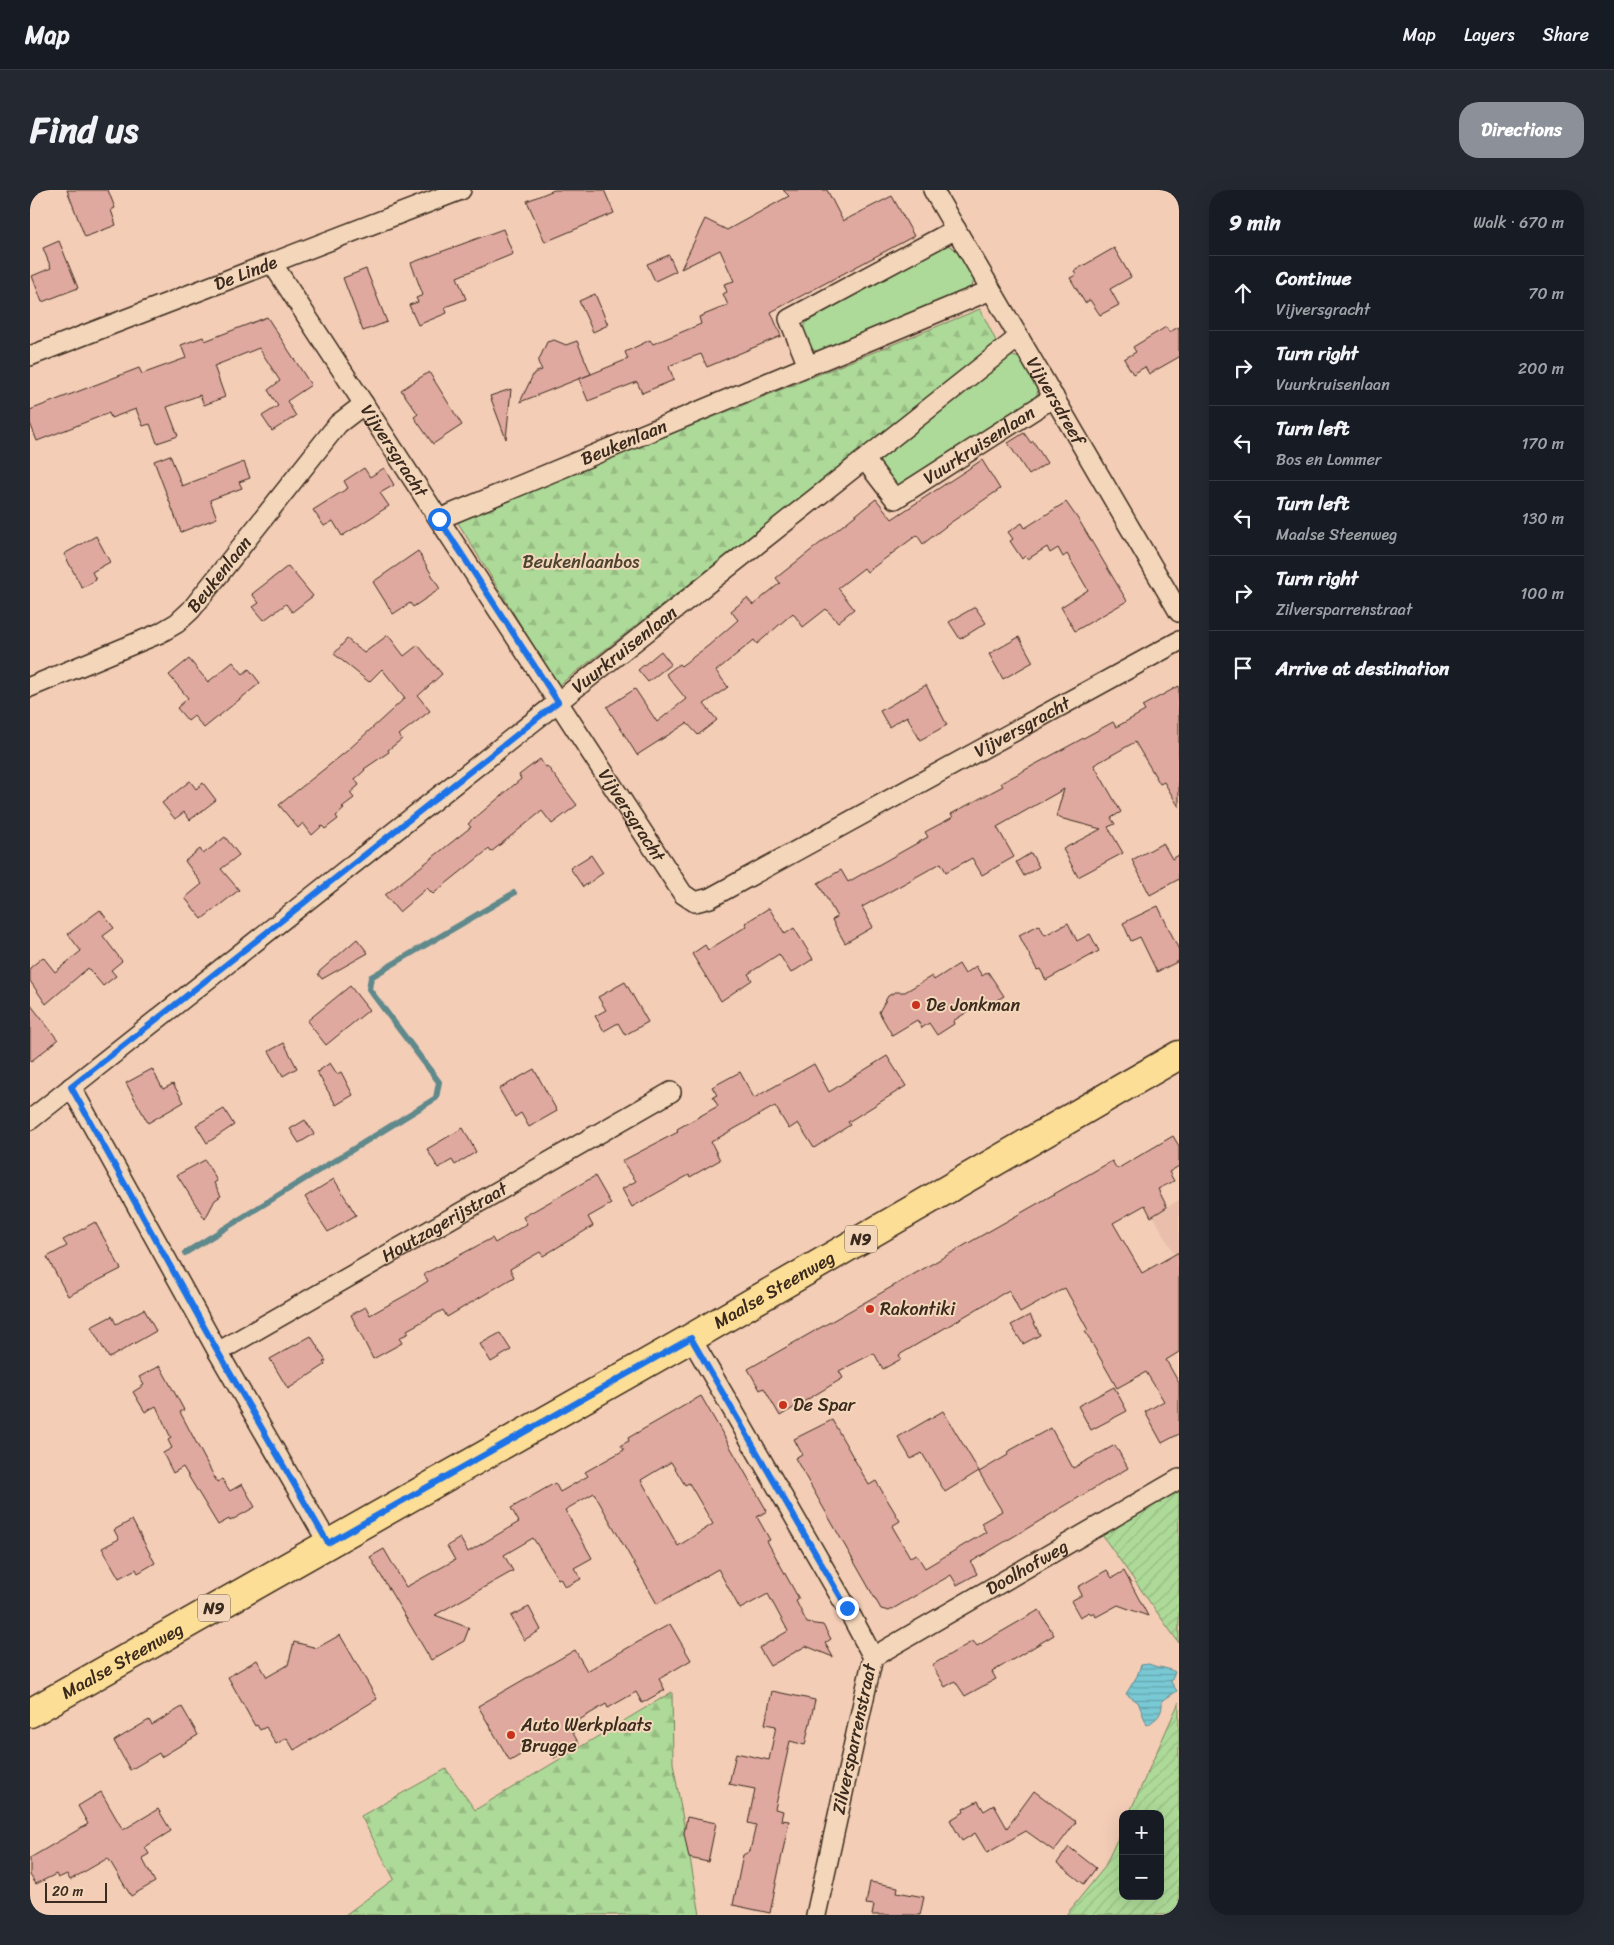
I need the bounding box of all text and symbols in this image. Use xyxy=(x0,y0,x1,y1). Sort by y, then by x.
text: Map xyxy=(25,14,69,56)
text: Map xyxy=(1403,19,1436,51)
text: Layers xyxy=(1464,19,1515,51)
text: Share xyxy=(1543,19,1589,51)
text: Find us xyxy=(30,99,138,161)
button: Directions xyxy=(1459,102,1584,158)
text: 9 min xyxy=(1229,204,1281,242)
text: Walk · 670 m xyxy=(1473,208,1564,237)
street label: De Linde xyxy=(209,246,282,300)
text: Continue xyxy=(1276,262,1352,295)
icon: ahead xyxy=(1229,279,1257,307)
text: 70 m xyxy=(1528,279,1564,308)
text: Vijversgracht xyxy=(1276,295,1370,324)
text: Turn right xyxy=(1276,337,1358,370)
street label: Vijversdreef xyxy=(1017,351,1096,454)
icon: right xyxy=(1229,354,1257,382)
text: 200 m xyxy=(1518,354,1564,383)
text: Vuurkruisenlaan xyxy=(1276,370,1390,399)
street label: Vuurkruisenlaan xyxy=(916,397,1042,493)
street label: Vijversgracht xyxy=(352,398,437,504)
street label: Beukenlaan xyxy=(575,410,672,475)
text: Turn left xyxy=(1276,412,1349,445)
icon: left xyxy=(1229,429,1257,457)
text: 170 m xyxy=(1521,429,1564,458)
text: Bos en Lommer xyxy=(1276,445,1381,474)
text: Turn left xyxy=(1276,487,1349,520)
icon: left xyxy=(1229,504,1257,532)
text: 130 m xyxy=(1522,504,1564,533)
route start xyxy=(428,508,451,531)
text: Maalse Steenweg xyxy=(1276,520,1397,549)
street label: Beukenlaan xyxy=(178,528,260,620)
park label: Beukenlaanbos xyxy=(523,546,640,578)
text: Turn right xyxy=(1276,562,1358,595)
icon: right xyxy=(1229,579,1257,607)
text: 100 m xyxy=(1520,579,1564,608)
text: Zilversparrenstraat xyxy=(1276,595,1412,624)
street label: Vuurkruisenlaan xyxy=(564,597,685,702)
text: Arrive at destination xyxy=(1276,652,1449,685)
icon: arrive xyxy=(1229,654,1257,682)
street label: Vijversgracht xyxy=(968,687,1077,766)
street label: Vijversgracht xyxy=(589,762,674,869)
place label: De Jonkman xyxy=(926,989,1020,1021)
marker: De Jonkman xyxy=(910,999,922,1011)
street label: Houtzagerijstraat xyxy=(375,1173,514,1271)
road number: N9 xyxy=(845,1226,877,1252)
street label: Maalse Steenweg xyxy=(707,1242,841,1338)
place label: Rakontiki xyxy=(880,1293,956,1325)
marker: Rakontiki xyxy=(864,1303,876,1315)
place label: De Spar xyxy=(793,1389,857,1421)
marker: De Spar xyxy=(777,1399,789,1411)
street label: Doolhofweg xyxy=(979,1531,1074,1604)
road number: N9 xyxy=(198,1595,230,1622)
route end xyxy=(836,1597,859,1620)
street label: Maalse Steenweg xyxy=(55,1613,190,1708)
street label: Zilversparrenstraat xyxy=(822,1660,886,1817)
place label: Auto Werkplaats Brugge xyxy=(520,1709,653,1762)
marker: Auto Werkplaats Brugge xyxy=(505,1729,517,1741)
map controls xyxy=(1119,1810,1164,1900)
button: + xyxy=(1119,1810,1164,1855)
button: − xyxy=(1119,1855,1164,1900)
text: 20 m xyxy=(52,1879,83,1904)
scale bar xyxy=(45,1880,108,1903)

